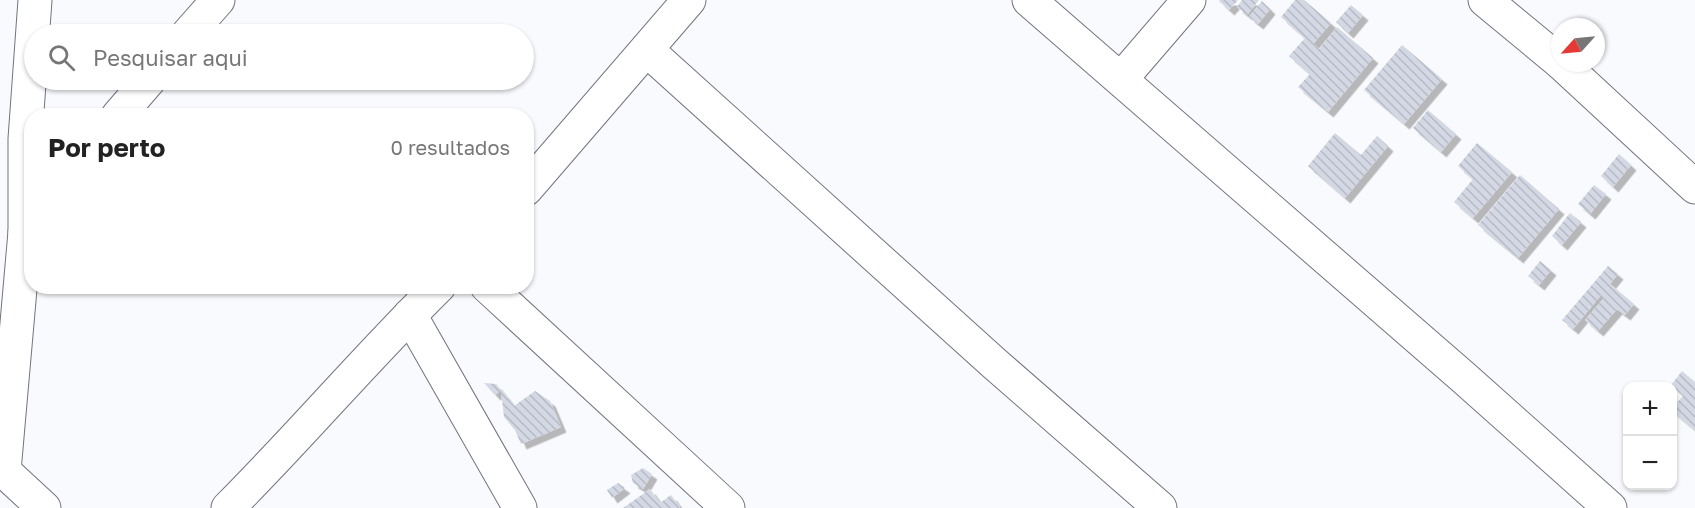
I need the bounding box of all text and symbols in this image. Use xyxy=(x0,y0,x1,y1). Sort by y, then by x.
north arrow xyxy=(1551,18,1605,72)
search box xyxy=(24,24,534,90)
icon: search xyxy=(45,41,78,74)
text: Pesquisar aqui xyxy=(93,44,248,71)
text: Por perto xyxy=(48,132,165,163)
text: 0 resultados xyxy=(391,135,510,159)
map controls xyxy=(1623,382,1677,490)
button: + xyxy=(1623,382,1677,436)
button: − xyxy=(1623,436,1677,490)

